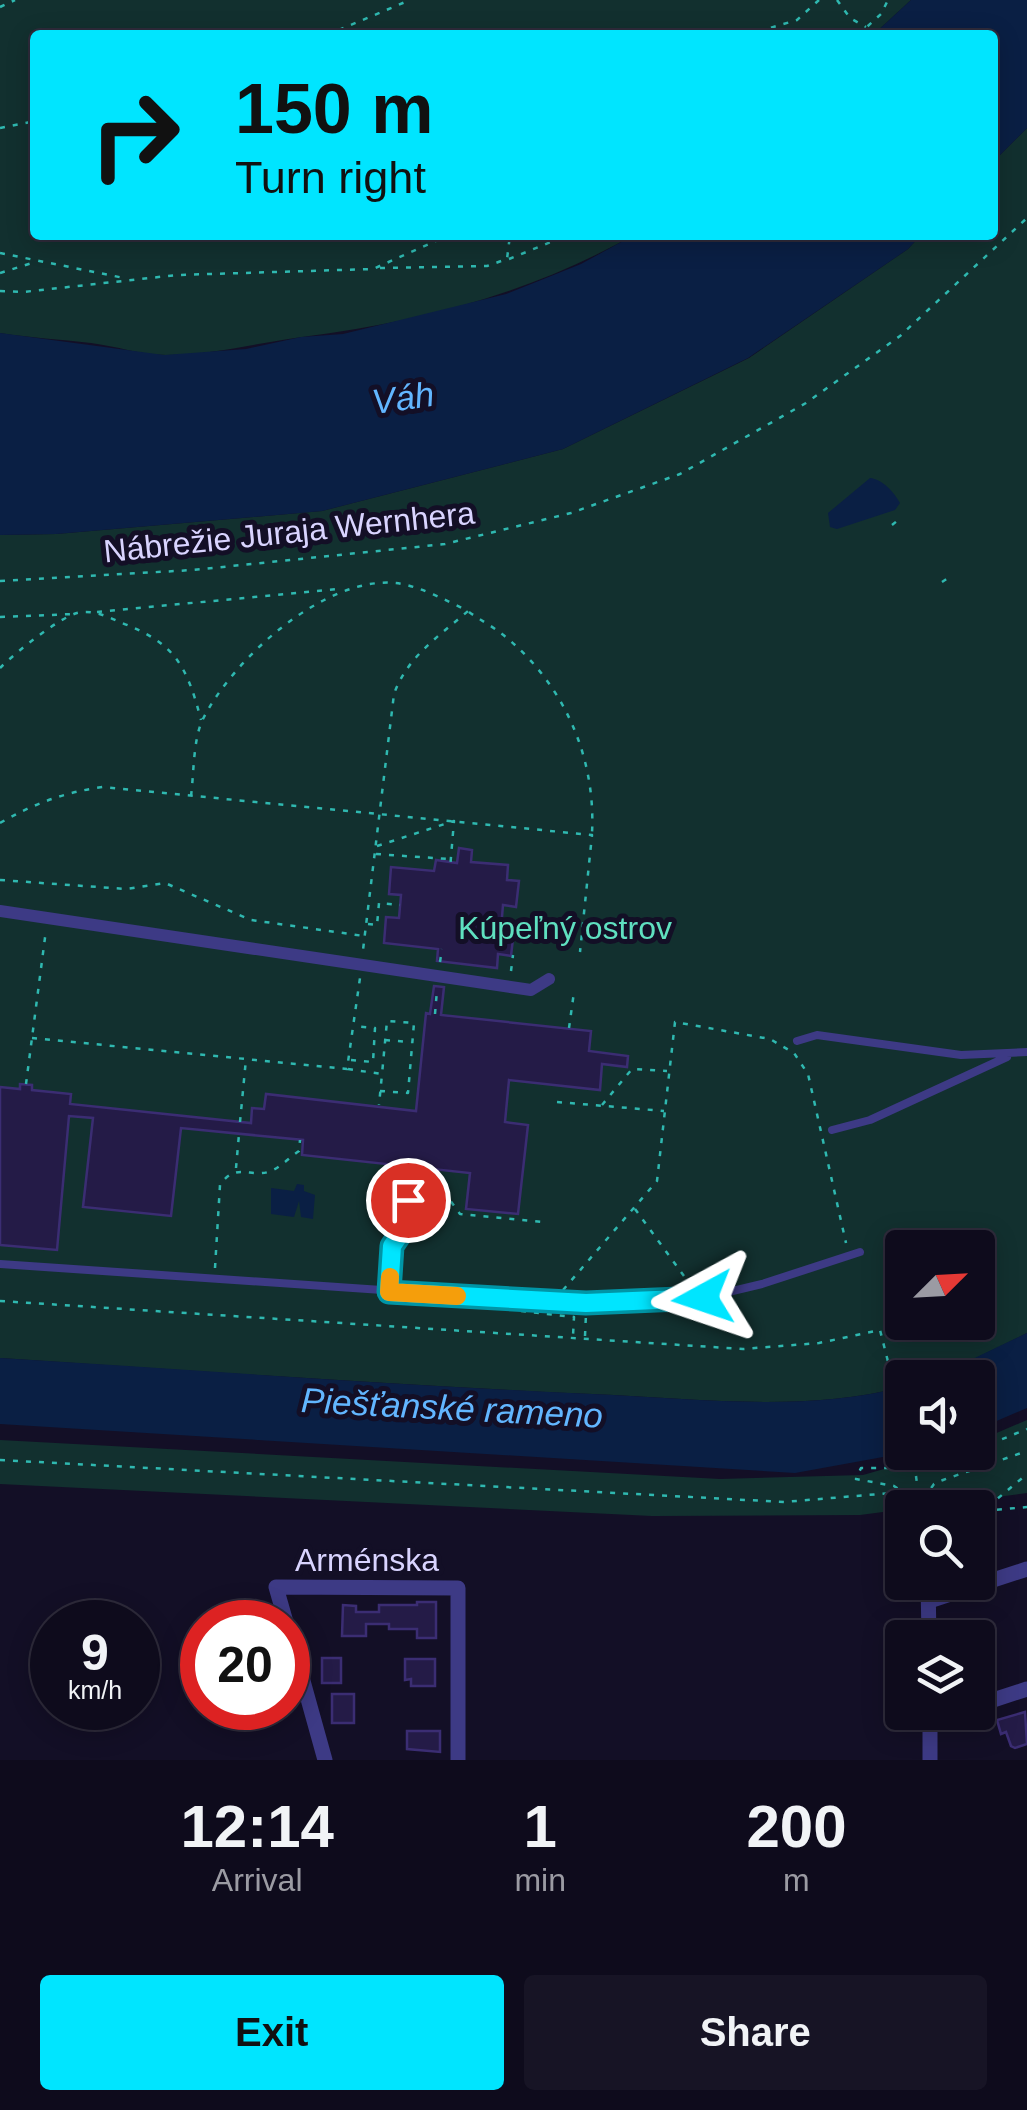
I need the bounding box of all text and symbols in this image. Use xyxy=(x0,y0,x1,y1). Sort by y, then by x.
icon: right xyxy=(70,70,200,200)
text: 150 m xyxy=(235,70,433,148)
text: Turn right xyxy=(235,152,426,203)
water label: Váh xyxy=(369,374,436,421)
street label: Nábrežie Juraja Wernhera xyxy=(102,495,477,569)
park label: Kúpeľný ostrov xyxy=(458,910,672,946)
pin xyxy=(366,1158,451,1243)
icon: arrive xyxy=(381,1173,436,1228)
north arrow xyxy=(885,1230,995,1340)
map controls xyxy=(885,1230,995,1730)
position arrow xyxy=(651,1246,755,1350)
button: sound xyxy=(885,1360,995,1470)
water label: Piešťanské rameno xyxy=(300,1380,604,1435)
button: search xyxy=(885,1490,995,1600)
street label: Arménska xyxy=(295,1542,439,1578)
speed limit sign: 20 xyxy=(180,1600,310,1730)
button: layers xyxy=(885,1620,995,1730)
text: 9 xyxy=(81,1625,109,1681)
text: km/h xyxy=(68,1676,122,1704)
text: 12:14 xyxy=(180,1793,334,1860)
text: 1 xyxy=(523,1793,557,1860)
text: 200 xyxy=(746,1793,847,1860)
text: Arrival xyxy=(212,1862,303,1898)
text: min xyxy=(514,1862,566,1898)
text: m xyxy=(783,1862,810,1898)
button: Exit xyxy=(40,1975,504,2090)
button: Share xyxy=(524,1975,987,2090)

